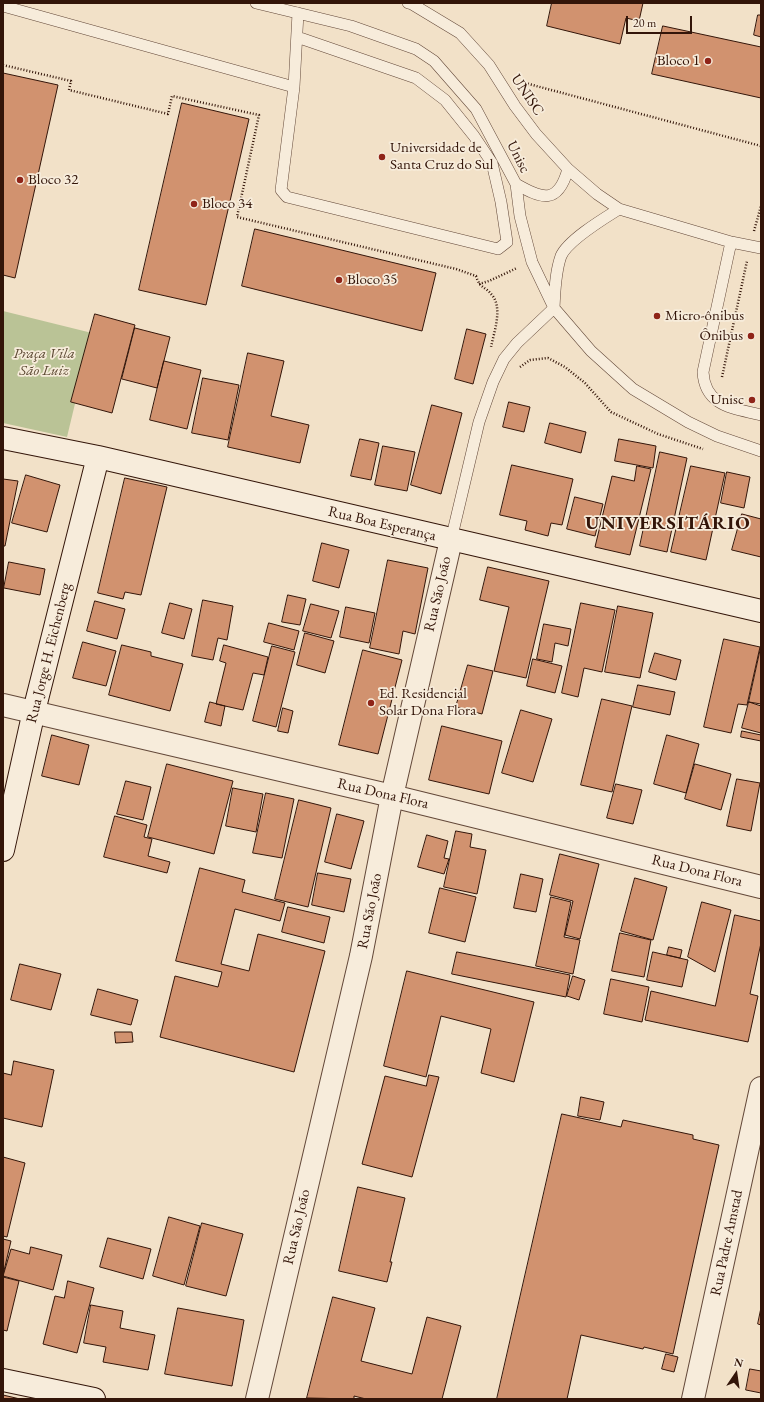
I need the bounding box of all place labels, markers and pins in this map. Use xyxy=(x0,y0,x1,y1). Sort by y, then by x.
place label: Bloco 1 xyxy=(657,52,700,70)
marker: Bloco 1 xyxy=(703,56,713,66)
place label: Universidade de Santa Cruz do Sul xyxy=(390,139,493,174)
marker: Universidade de Santa Cruz do Sul xyxy=(377,152,387,162)
place label: Bloco 32 xyxy=(28,171,78,189)
marker: Bloco 32 xyxy=(15,175,25,185)
place label: Bloco 34 xyxy=(202,195,252,213)
marker: Bloco 34 xyxy=(189,199,199,209)
place label: Bloco 35 xyxy=(347,271,397,289)
marker: Bloco 35 xyxy=(334,275,344,285)
place label: Micro-ônibus xyxy=(665,307,744,325)
marker: Micro-ônibus xyxy=(652,311,662,321)
place label: Ônibus xyxy=(699,327,743,345)
marker: Ônibus xyxy=(746,331,756,341)
place label: Unisc xyxy=(710,391,744,409)
marker: Unisc xyxy=(747,395,757,405)
place label: Ed. Residencial Solar Dona Flora xyxy=(379,685,476,720)
marker: Ed. Residencial Solar Dona Flora xyxy=(366,698,376,708)

